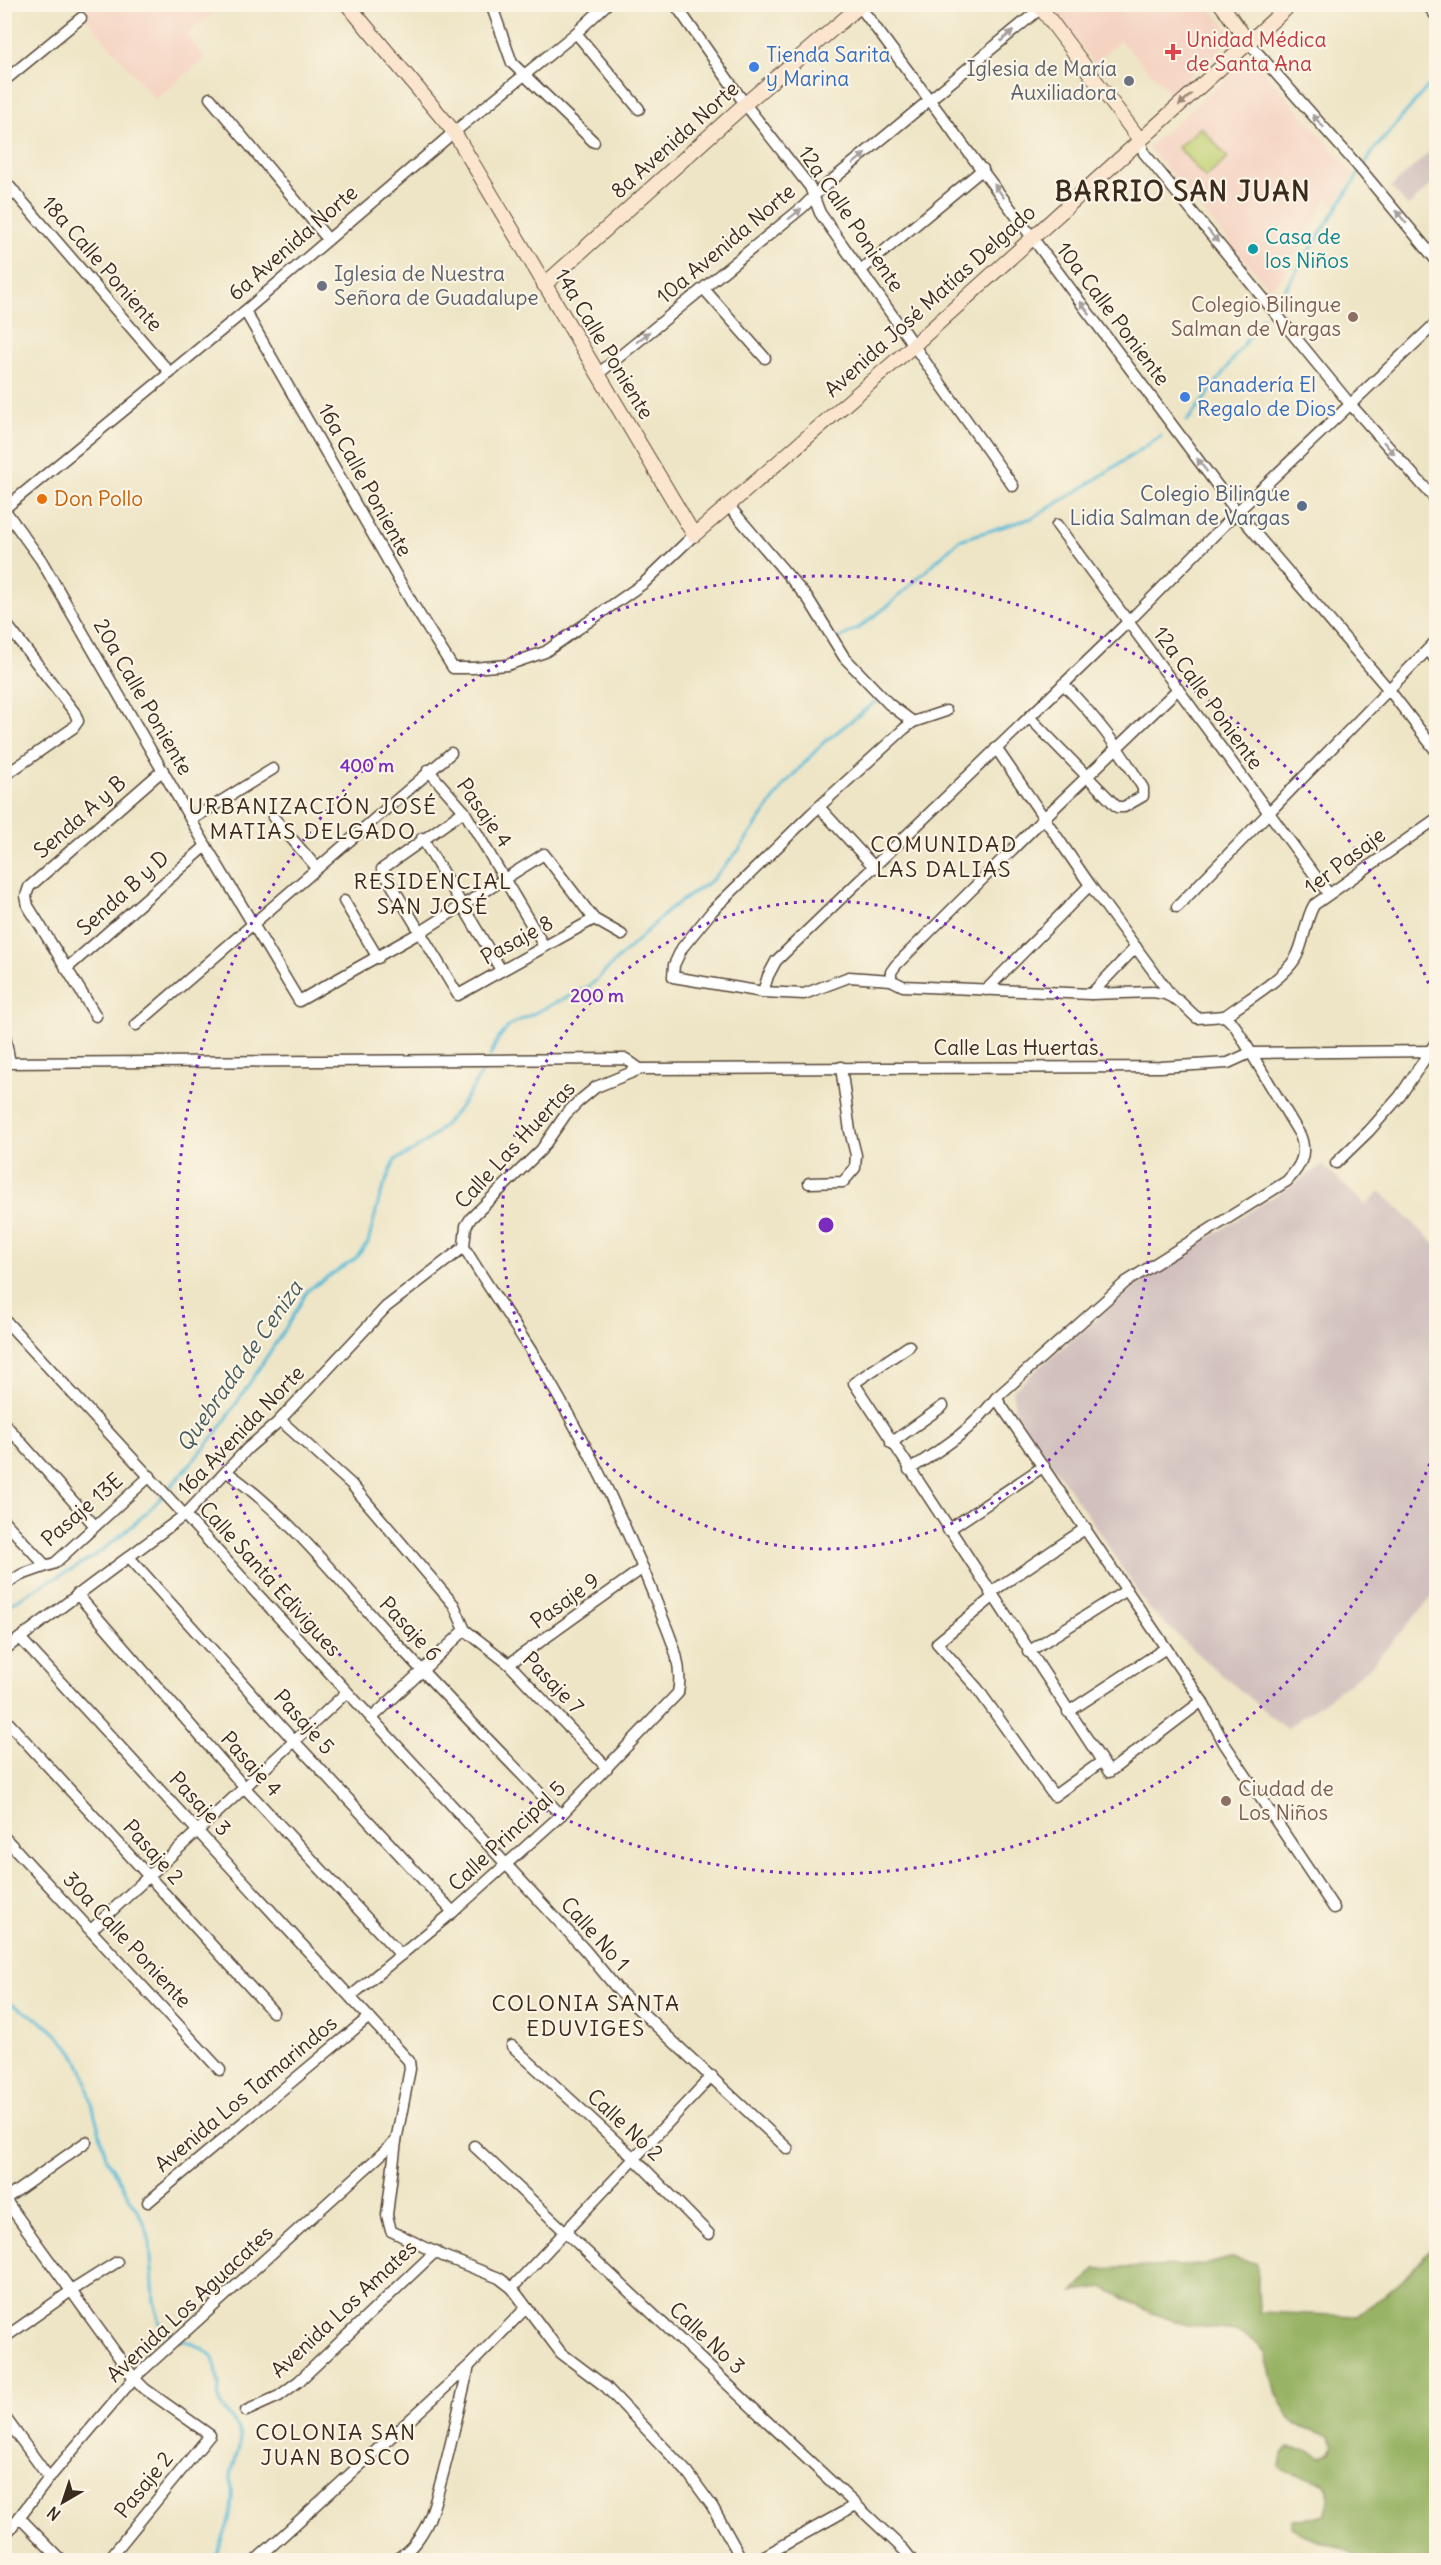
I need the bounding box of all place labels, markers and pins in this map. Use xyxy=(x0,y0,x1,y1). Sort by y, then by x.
place label: Unidad Médica de Santa Ana xyxy=(1186,26,1326,77)
place label: Tienda Sarita y Marina xyxy=(766,41,891,92)
marker: Unidad Médica de Santa Ana xyxy=(1164,43,1182,61)
place label: Iglesia de María Auxiliadora xyxy=(967,55,1117,106)
marker: Tienda Sarita y Marina xyxy=(747,60,761,74)
marker: Iglesia de María Auxiliadora xyxy=(1122,74,1136,88)
place label: Casa de los Niños xyxy=(1265,223,1349,274)
marker: Casa de los Niños xyxy=(1246,242,1260,256)
place label: Iglesia de Nuestra Señora de Guadalupe xyxy=(334,260,539,311)
marker: Iglesia de Nuestra Señora de Guadalupe xyxy=(315,279,329,293)
place label: Colegio Bilingue Salman de Vargas xyxy=(1171,291,1341,342)
marker: Colegio Bilingue Salman de Vargas xyxy=(1346,310,1360,324)
place label: Panadería El Regalo de Dios xyxy=(1197,371,1336,422)
marker: Panadería El Regalo de Dios xyxy=(1178,390,1192,404)
place label: Colegio Bilingue Lidia Salman de Vargas xyxy=(1069,480,1290,531)
place label: Don Pollo xyxy=(54,485,143,512)
marker: Don Pollo xyxy=(35,492,49,506)
marker: Colegio Bilingue Lidia Salman de Vargas xyxy=(1295,499,1309,513)
centre of rings xyxy=(816,1215,836,1235)
place label: Ciudad de Los Niños xyxy=(1238,1775,1334,1826)
marker: Ciudad de Los Niños xyxy=(1219,1794,1233,1808)

